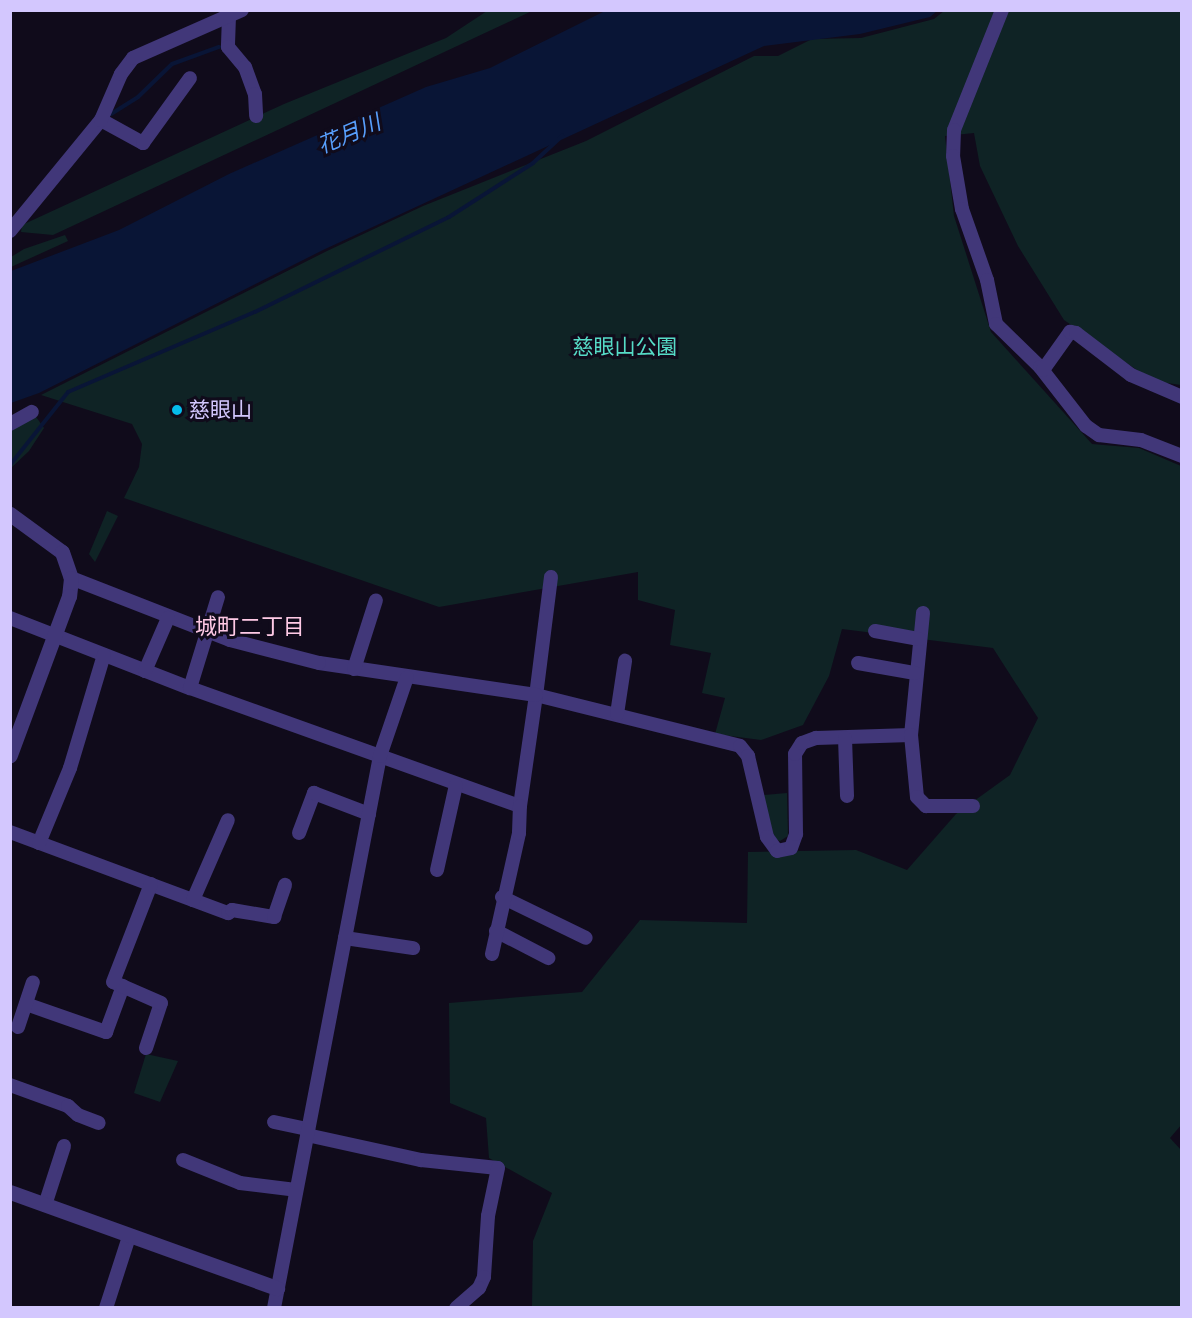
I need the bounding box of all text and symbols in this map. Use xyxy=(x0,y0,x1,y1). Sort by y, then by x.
water label: 花月川 xyxy=(313,109,385,159)
park label: 慈眼山公園 xyxy=(573,334,677,360)
place label: 慈眼山 xyxy=(189,397,252,423)
marker: 慈眼山 xyxy=(170,403,184,417)
district label: 城町二丁目 xyxy=(195,614,305,640)

